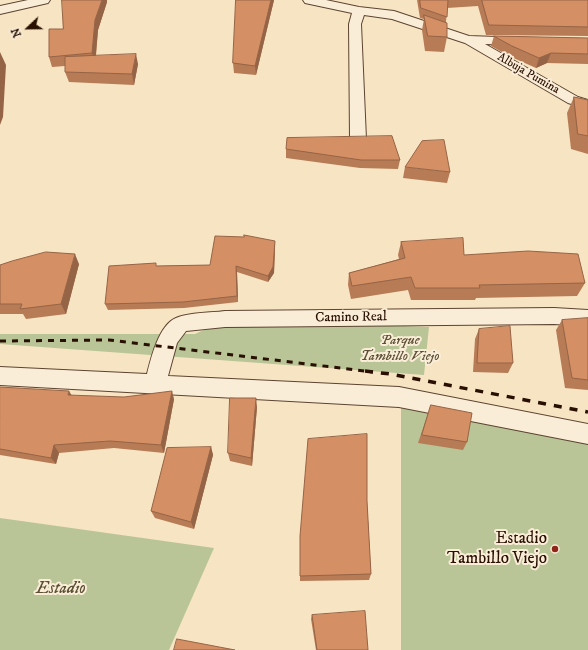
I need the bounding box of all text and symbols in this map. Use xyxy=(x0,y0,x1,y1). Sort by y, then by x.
north arrow xyxy=(8,8,48,48)
text: N xyxy=(9,26,25,39)
street label: Albuja Pumina xyxy=(494,50,562,98)
street label: Camino Real xyxy=(315,309,387,327)
park label: Parque Tambillo Viejo xyxy=(361,333,439,366)
place label: Estadio Tambillo Viejo xyxy=(447,529,547,569)
marker: Estadio Tambillo Viejo xyxy=(550,544,560,554)
park label: Estadio xyxy=(36,579,86,599)

